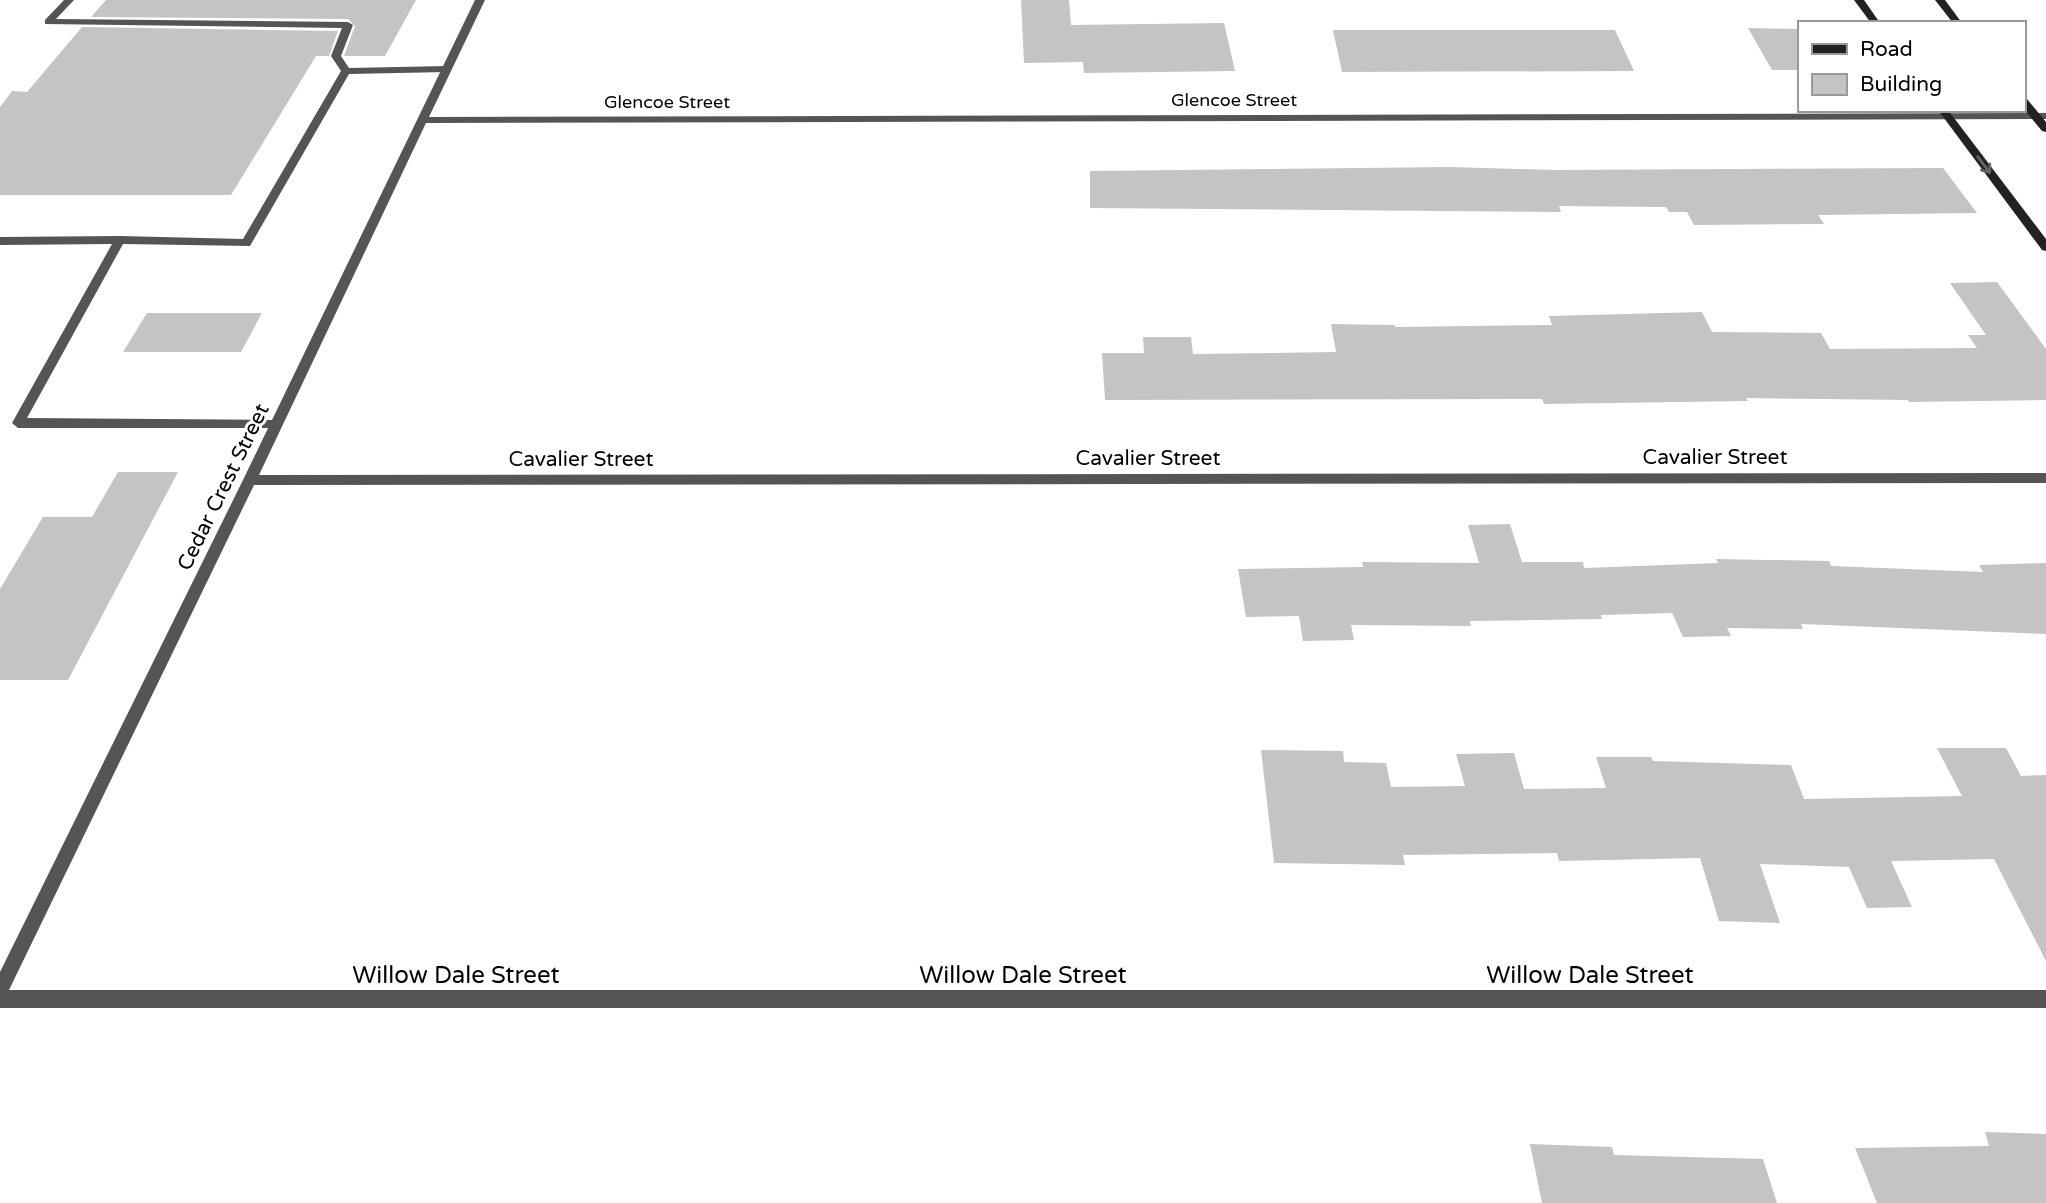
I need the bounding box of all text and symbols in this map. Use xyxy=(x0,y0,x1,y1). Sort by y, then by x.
legend xyxy=(1798,21,2025,112)
text: Road xyxy=(1860,37,1913,62)
text: Building xyxy=(1860,72,1942,97)
street label: Glencoe Street xyxy=(1171,89,1297,111)
street label: Glencoe Street xyxy=(604,91,730,113)
one-way arrow xyxy=(1976,155,1991,173)
street label: Cedar Crest Street xyxy=(172,400,275,575)
street label: Cavalier Street xyxy=(1643,445,1787,470)
street label: Cavalier Street xyxy=(1076,446,1220,471)
street label: Cavalier Street xyxy=(509,447,653,472)
street label: Willow Dale Street xyxy=(352,961,560,990)
street label: Willow Dale Street xyxy=(919,961,1127,990)
street label: Willow Dale Street xyxy=(1486,961,1694,990)

